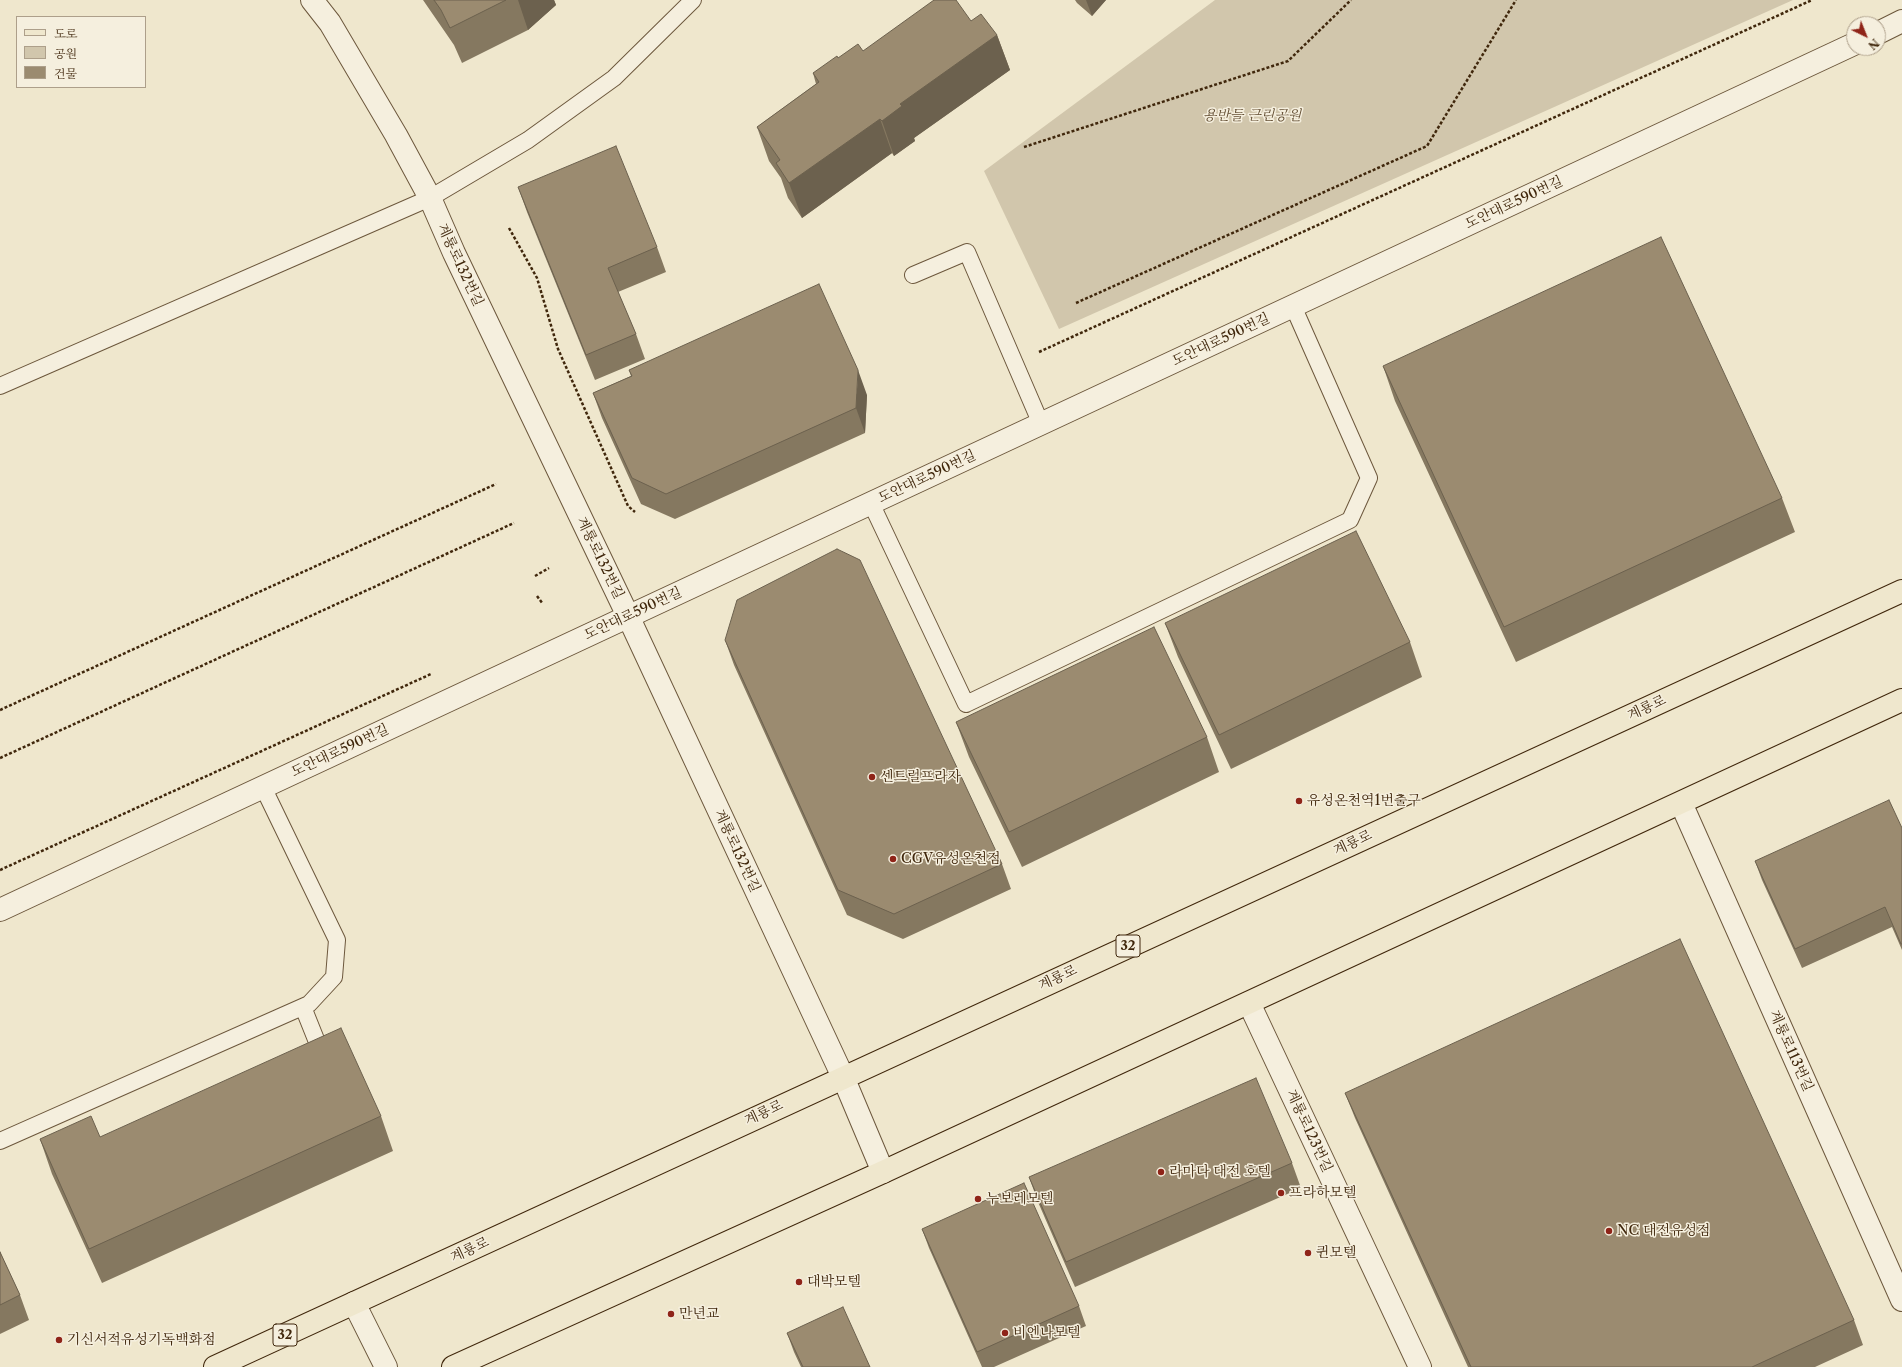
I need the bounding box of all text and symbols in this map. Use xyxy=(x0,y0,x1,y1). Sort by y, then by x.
legend xyxy=(16,16,146,88)
north arrow xyxy=(1846,16,1886,56)
text: 도로 xyxy=(54,26,77,41)
text: N xyxy=(1865,36,1882,52)
text: 공원 xyxy=(54,46,77,61)
text: 건물 xyxy=(54,66,77,81)
park label: 용반들 근린공원 xyxy=(1203,108,1301,124)
street label: 도안대로590번길 xyxy=(1462,173,1566,233)
street label: 계룡로132번길 xyxy=(434,221,486,309)
street label: 도안대로590번길 xyxy=(1169,310,1273,370)
street label: 도안대로590번길 xyxy=(875,447,979,507)
street label: 계룡로132번길 xyxy=(573,514,627,602)
street label: 도안대로590번길 xyxy=(581,584,685,644)
street label: 계룡로 xyxy=(1625,692,1669,724)
street label: 도안대로590번길 xyxy=(288,721,392,781)
place label: 센트럴프라자 xyxy=(880,769,961,785)
marker: 센트럴프라자 xyxy=(867,772,877,782)
place label: 유성온천역1번출구 xyxy=(1307,793,1421,809)
marker: 유성온천역1번출구 xyxy=(1294,796,1304,806)
street label: 계룡로132번길 xyxy=(711,807,763,895)
street label: 계룡로 xyxy=(1331,827,1375,859)
place label: CGV유성온천점 xyxy=(901,851,1001,867)
marker: CGV유성온천점 xyxy=(888,854,898,864)
road number: 32 xyxy=(1116,935,1140,957)
street label: 계룡로 xyxy=(1036,962,1080,994)
street label: 계룡로113번길 xyxy=(1766,1008,1816,1094)
street label: 계룡로123번길 xyxy=(1283,1087,1335,1175)
street label: 계룡로 xyxy=(742,1097,786,1129)
place label: 라마다 대전 호텔 xyxy=(1169,1164,1271,1180)
marker: 라마다 대전 호텔 xyxy=(1156,1167,1166,1177)
place label: 프라하모텔 xyxy=(1289,1185,1357,1201)
marker: 프라하모텔 xyxy=(1276,1188,1286,1198)
place label: 누보레모텔 xyxy=(986,1191,1054,1207)
marker: 누보레모텔 xyxy=(973,1194,983,1204)
place label: NC 대전유성점 xyxy=(1617,1223,1711,1239)
marker: NC 대전유성점 xyxy=(1604,1226,1614,1236)
street label: 계룡로 xyxy=(448,1234,492,1266)
place label: 퀸모텔 xyxy=(1316,1245,1357,1261)
marker: 퀸모텔 xyxy=(1303,1248,1313,1258)
place label: 대박모텔 xyxy=(807,1274,861,1290)
marker: 대박모텔 xyxy=(794,1277,804,1287)
place label: 만년교 xyxy=(679,1306,720,1322)
marker: 만년교 xyxy=(666,1309,676,1319)
road number: 32 xyxy=(273,1324,297,1346)
place label: 비엔나모텔 xyxy=(1013,1325,1081,1341)
marker: 비엔나모텔 xyxy=(1000,1328,1010,1338)
place label: 기신서적유성기독백화점 xyxy=(67,1332,216,1348)
marker: 기신서적유성기독백화점 xyxy=(54,1335,64,1345)

